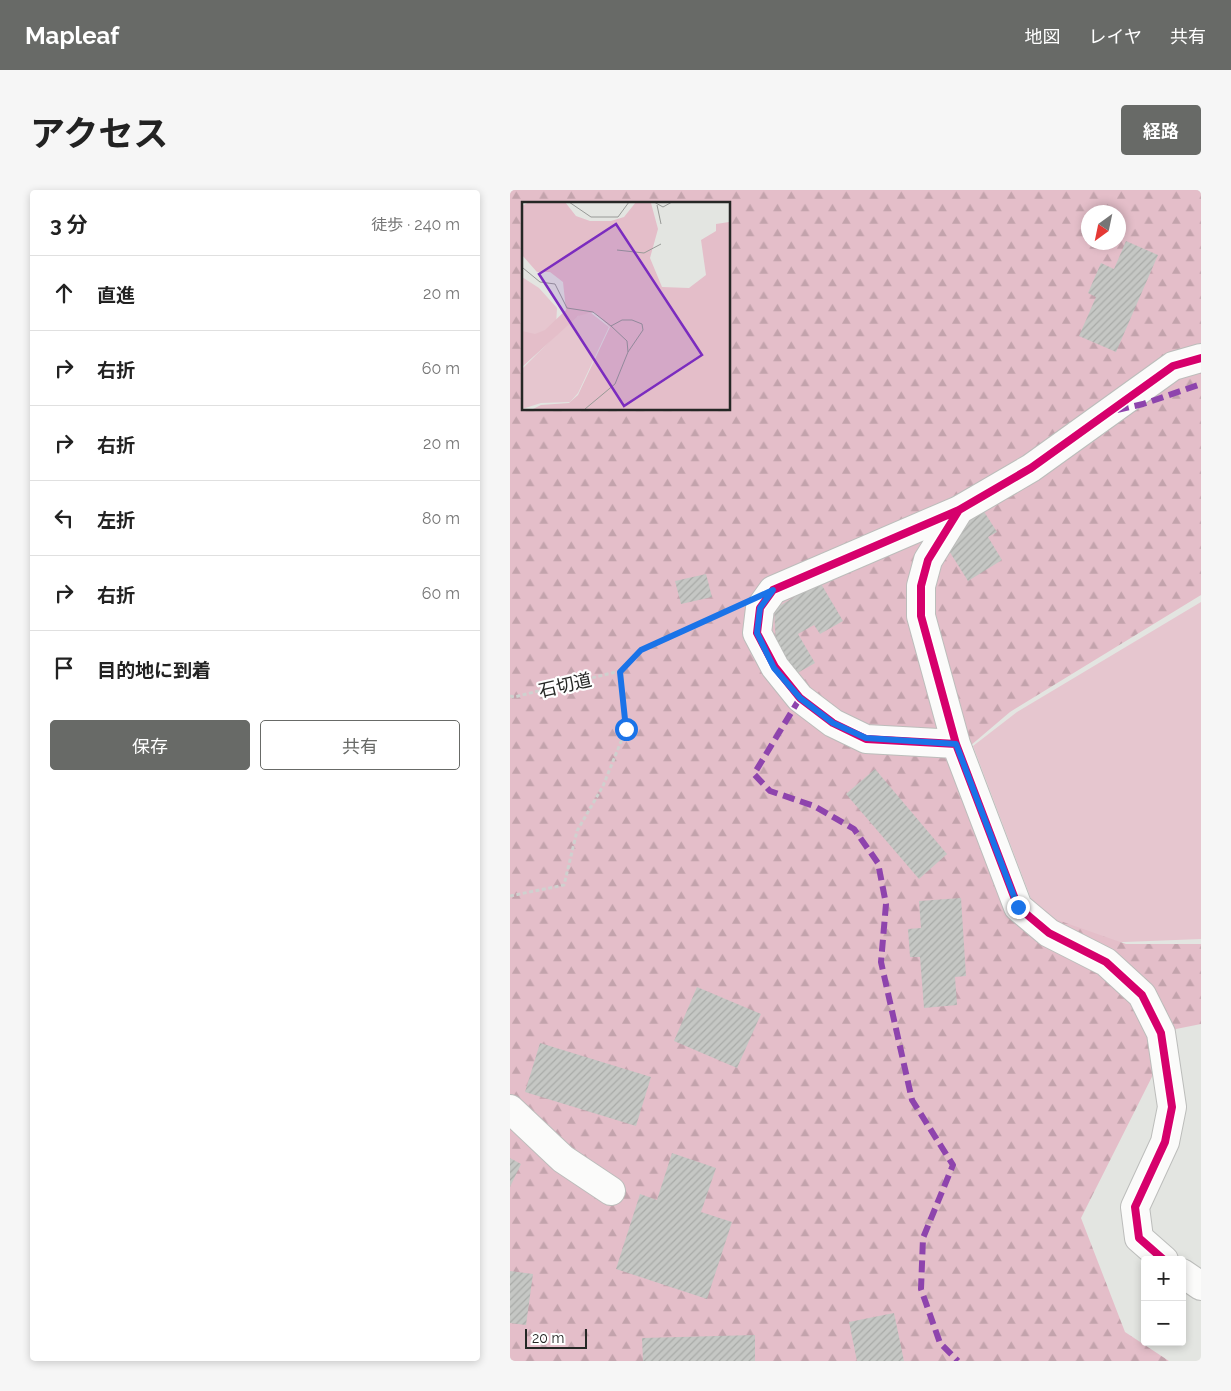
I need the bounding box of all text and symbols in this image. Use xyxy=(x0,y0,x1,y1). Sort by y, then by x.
text: Mapleaf xyxy=(25,21,119,50)
text: 地図 xyxy=(1025,26,1061,47)
text: レイヤ xyxy=(1089,26,1142,47)
text: 共有 xyxy=(1170,26,1206,47)
button: 経路 xyxy=(1121,105,1201,155)
text: アクセス xyxy=(30,113,168,154)
inset map xyxy=(522,202,730,410)
north arrow xyxy=(1081,205,1126,250)
text: 3 分 xyxy=(50,212,88,237)
text: 徒歩 · 240 m xyxy=(371,215,460,234)
icon: ahead xyxy=(50,279,78,307)
text: 直進 xyxy=(97,284,135,306)
text: 20 m xyxy=(423,284,460,303)
icon: right xyxy=(50,354,78,382)
text: 右折 xyxy=(97,359,135,381)
text: 60 m xyxy=(422,359,460,378)
icon: right xyxy=(50,429,78,457)
text: 右折 xyxy=(97,434,135,456)
text: 20 m xyxy=(423,434,460,453)
icon: left xyxy=(50,504,78,532)
text: 左折 xyxy=(97,509,135,531)
text: 80 m xyxy=(422,509,460,528)
icon: right xyxy=(50,579,78,607)
text: 右折 xyxy=(97,584,135,606)
text: 60 m xyxy=(422,584,460,603)
icon: arrive xyxy=(50,654,78,682)
text: 目的地に到着 xyxy=(97,659,211,681)
street label: 石切道 xyxy=(536,669,594,701)
route start xyxy=(615,718,638,741)
button: 保存 xyxy=(50,720,250,770)
button: 共有 xyxy=(260,720,460,770)
route end xyxy=(1007,896,1030,919)
map controls xyxy=(1141,1256,1186,1346)
button: + xyxy=(1141,1256,1186,1301)
button: − xyxy=(1141,1301,1186,1346)
scale bar xyxy=(525,1326,588,1349)
text: 20 m xyxy=(532,1330,564,1346)

